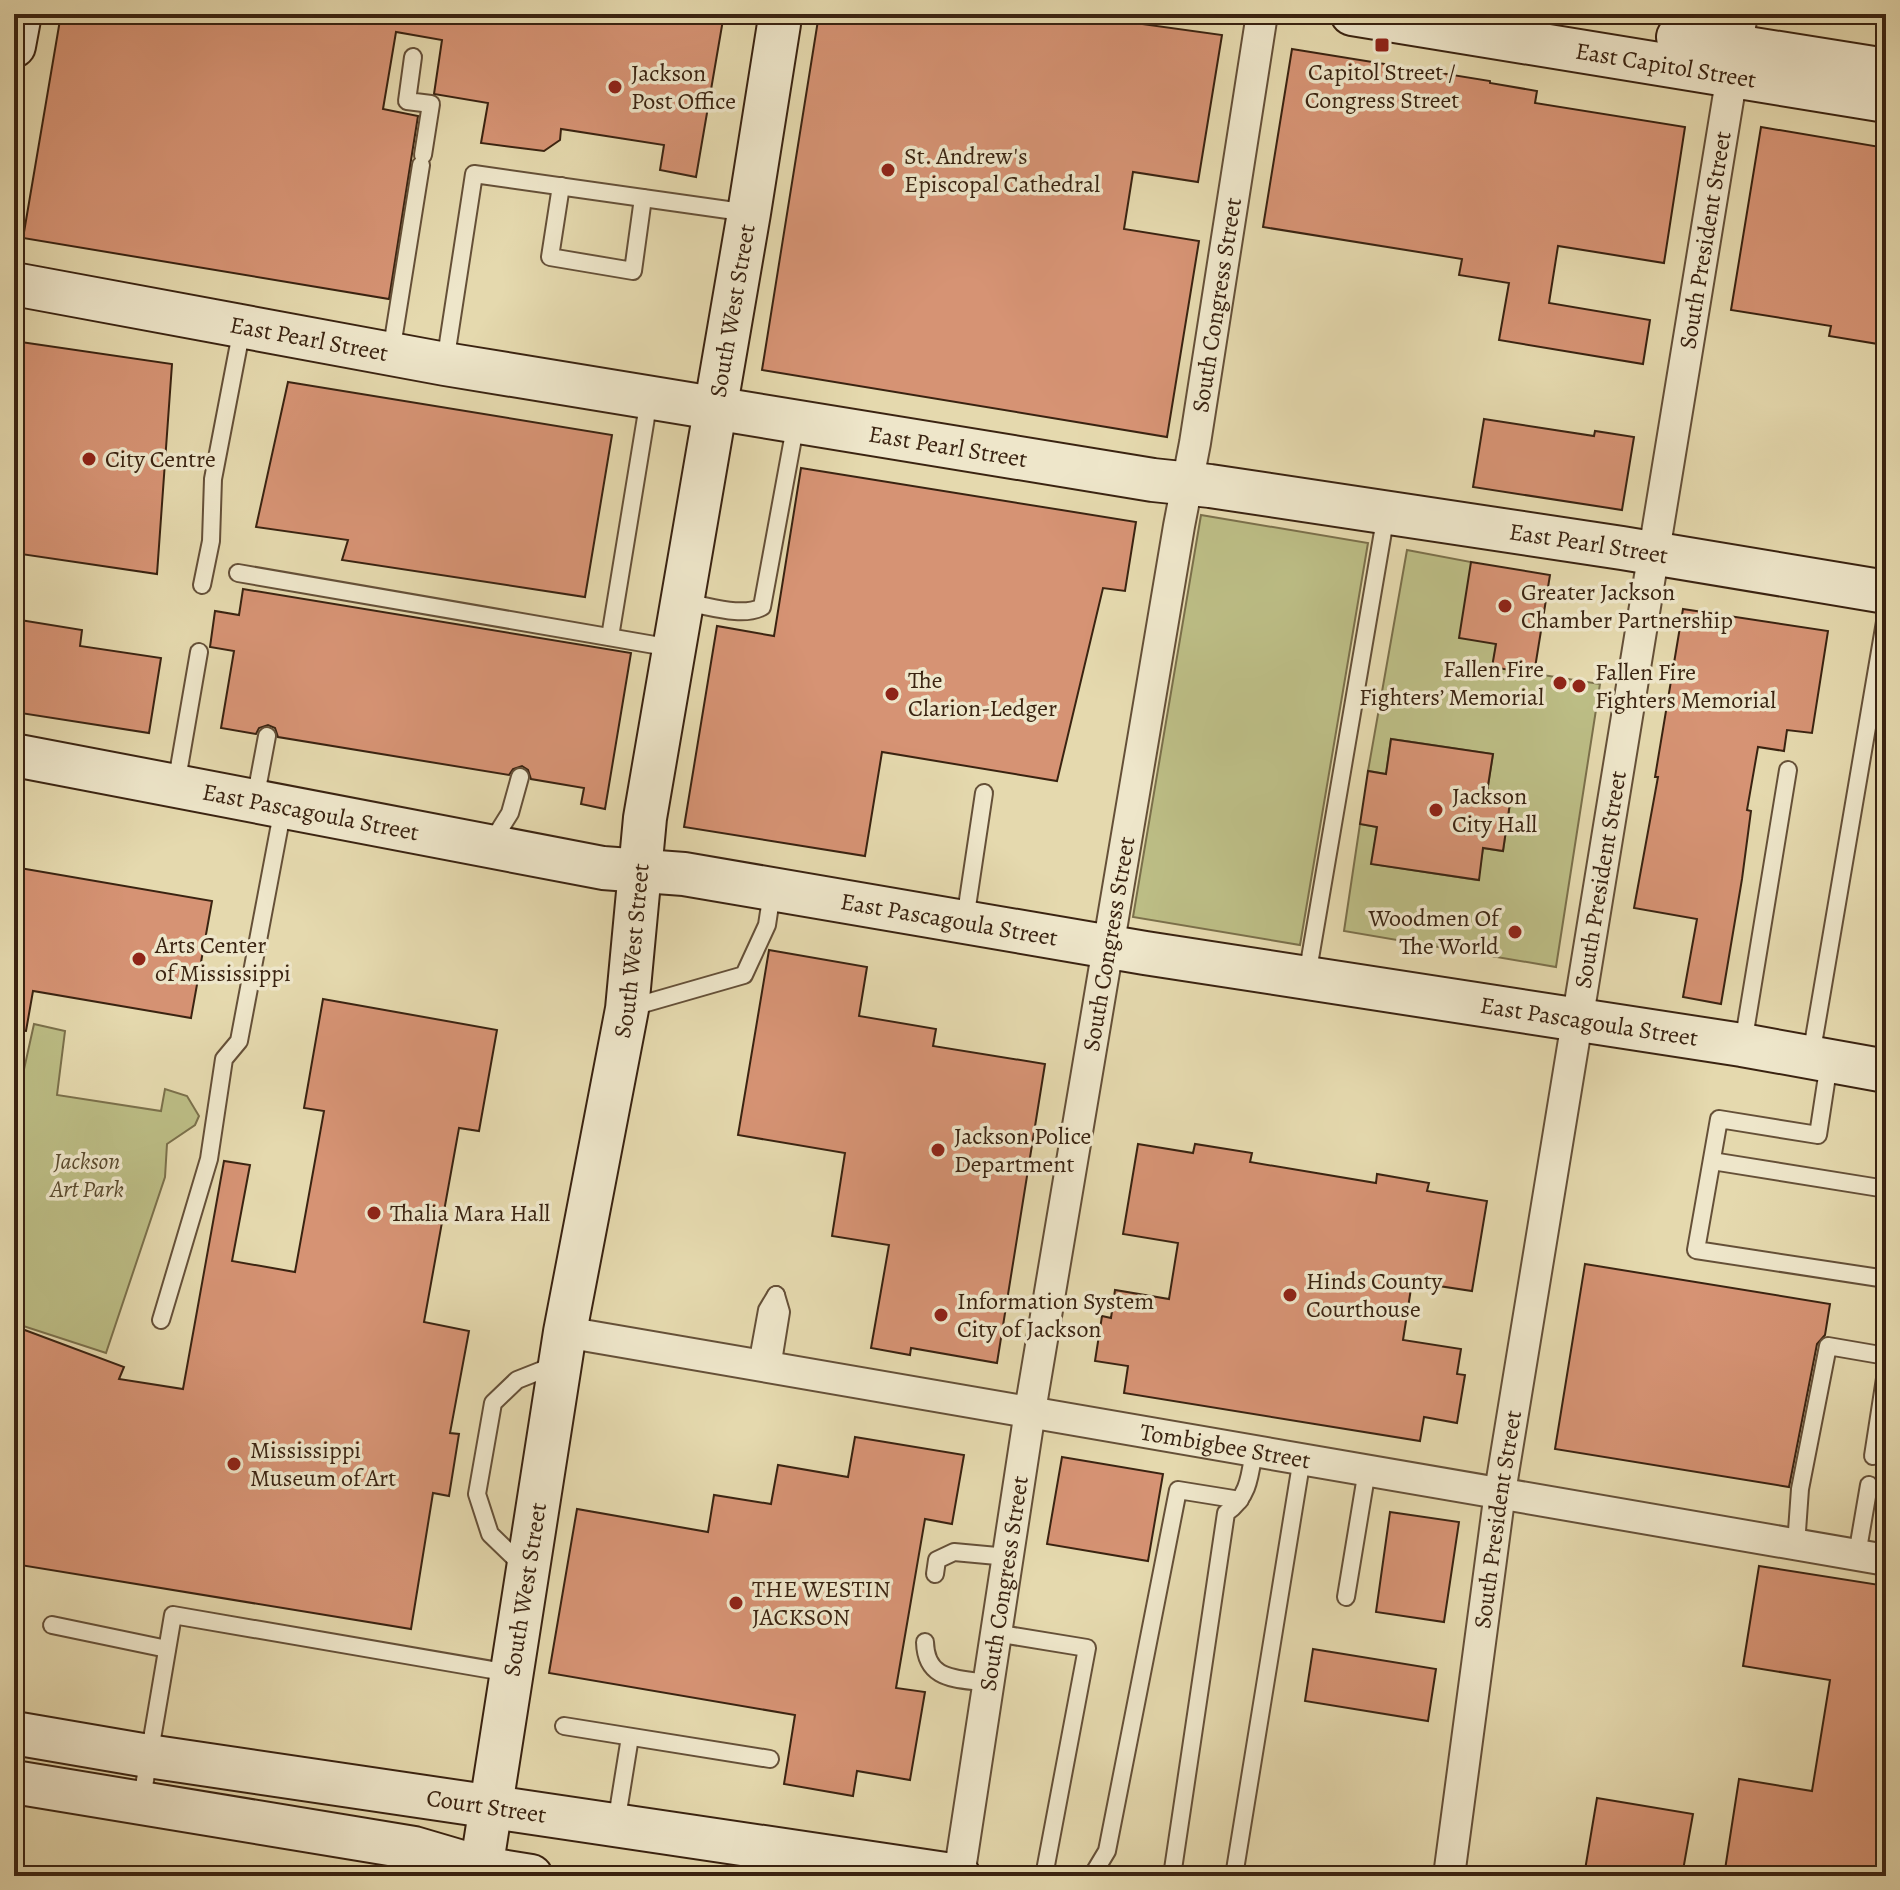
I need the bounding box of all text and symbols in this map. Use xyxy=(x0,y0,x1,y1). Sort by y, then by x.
street label: East Capitol Street xyxy=(1573,35,1759,96)
marker: Capitol Street / Congress Street xyxy=(1373,36,1391,54)
place label: Capitol Street / Congress Street xyxy=(1305,56,1459,116)
place label: Jackson Post Office xyxy=(631,57,736,117)
marker: Jackson Post Office xyxy=(606,78,624,96)
street label: South President Street xyxy=(1671,129,1739,351)
place label: St. Andrew's Episcopal Cathedral xyxy=(904,140,1100,200)
marker: St. Andrew's Episcopal Cathedral xyxy=(879,161,897,179)
street label: South Congress Street xyxy=(1184,195,1249,415)
street label: South West Street xyxy=(702,222,763,400)
street label: East Pearl Street xyxy=(227,308,391,369)
street label: East Pearl Street xyxy=(866,418,1030,475)
place label: City Centre xyxy=(105,443,216,475)
marker: City Centre xyxy=(80,450,98,468)
street label: East Pearl Street xyxy=(1507,515,1670,571)
place label: Greater Jackson Chamber Partnership xyxy=(1521,576,1733,636)
marker: Greater Jackson Chamber Partnership xyxy=(1496,597,1514,615)
place label: Fallen Fire Fighters’ Memorial xyxy=(1359,653,1544,713)
place label: Fallen Fire Fighters Memorial xyxy=(1595,656,1776,716)
place label: The Clarion-Ledger xyxy=(908,664,1057,724)
marker: Fallen Fire Fighters’ Memorial xyxy=(1551,674,1569,692)
marker: Fallen Fire Fighters Memorial xyxy=(1570,677,1588,695)
marker: The Clarion-Ledger xyxy=(883,685,901,703)
street label: South President Street xyxy=(1567,768,1634,991)
street label: East Pascagoula Street xyxy=(200,775,422,848)
place label: Jackson City Hall xyxy=(1452,780,1537,840)
marker: Jackson City Hall xyxy=(1427,801,1445,819)
street label: South Congress Street xyxy=(1075,834,1142,1054)
street label: South West Street xyxy=(606,862,657,1041)
street label: East Pascagoula Street xyxy=(838,885,1060,954)
place label: Woodmen Of The World xyxy=(1367,902,1502,962)
marker: Woodmen Of The World xyxy=(1506,923,1524,941)
place label: Arts Center of Mississippi xyxy=(154,929,291,989)
marker: Arts Center of Mississippi xyxy=(130,950,148,968)
street label: East Pascagoula Street xyxy=(1478,989,1700,1054)
place label: Jackson Police Department xyxy=(954,1120,1091,1180)
marker: Jackson Police Department xyxy=(929,1141,947,1159)
park label: Jackson Art Park xyxy=(48,1145,124,1205)
place label: Thalia Mara Hall xyxy=(390,1197,550,1229)
marker: Thalia Mara Hall xyxy=(365,1204,383,1222)
place label: Hinds County Courthouse xyxy=(1306,1265,1443,1325)
place label: Information System City of Jackson xyxy=(957,1285,1154,1345)
marker: Hinds County Courthouse xyxy=(1281,1286,1299,1304)
marker: Information System City of Jackson xyxy=(932,1306,950,1324)
street label: South President Street xyxy=(1466,1408,1529,1630)
street label: Tombigbee Street xyxy=(1138,1416,1313,1476)
place label: Mississippi Museum of Art xyxy=(250,1434,396,1494)
marker: Mississippi Museum of Art xyxy=(225,1455,243,1473)
street label: South Congress Street xyxy=(971,1474,1036,1693)
street label: South West Street xyxy=(495,1500,554,1679)
place label: THE WESTIN JACKSON xyxy=(752,1573,890,1633)
marker: THE WESTIN JACKSON xyxy=(727,1594,745,1612)
street label: Court Street xyxy=(424,1781,548,1831)

